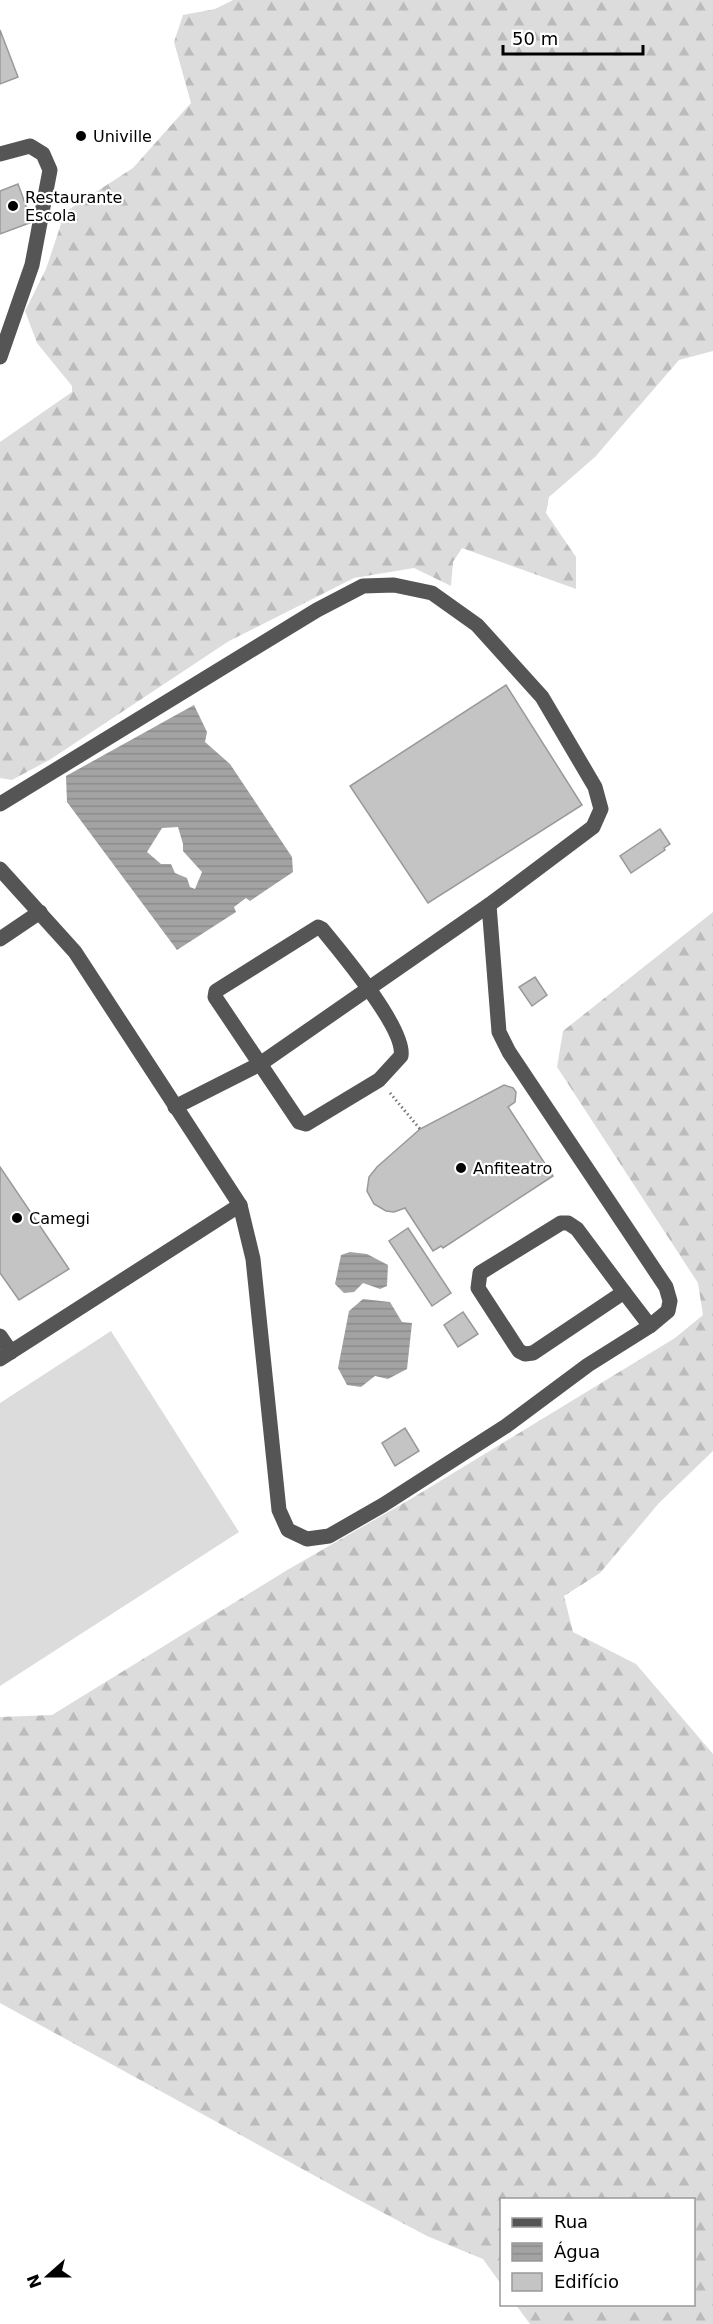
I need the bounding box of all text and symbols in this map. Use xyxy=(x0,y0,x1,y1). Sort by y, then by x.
scale bar xyxy=(503,18,642,56)
text: 50 m xyxy=(512,28,558,49)
place label: Univille xyxy=(93,127,152,146)
marker: Univille xyxy=(74,129,88,143)
place label: Restaurante Escola xyxy=(25,188,122,225)
marker: Restaurante Escola xyxy=(6,199,20,213)
place label: Anfiteatro xyxy=(473,1159,552,1178)
marker: Anfiteatro xyxy=(454,1161,468,1175)
place label: Camegi xyxy=(29,1209,90,1228)
marker: Camegi xyxy=(10,1211,24,1225)
legend xyxy=(500,2198,695,2306)
text: Rua xyxy=(554,2211,588,2232)
text: Água xyxy=(554,2241,600,2262)
north arrow xyxy=(18,2246,78,2306)
text: Edifício xyxy=(554,2271,619,2292)
text: N xyxy=(23,2272,46,2291)

